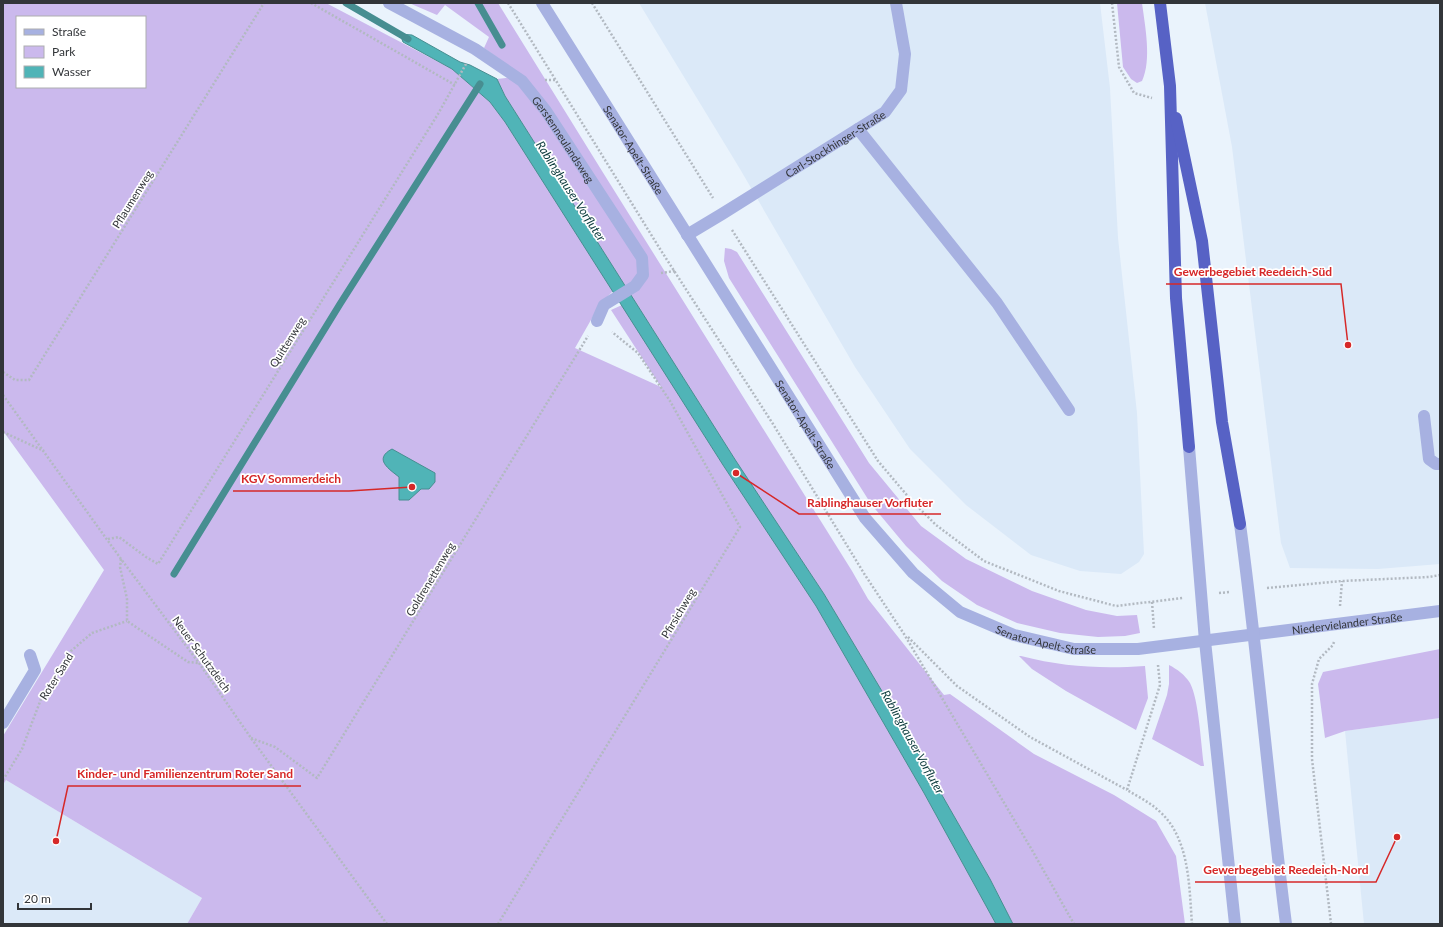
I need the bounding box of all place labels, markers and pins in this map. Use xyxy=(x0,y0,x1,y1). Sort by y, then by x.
callout: Gewerbegebiet Reedeich-Süd xyxy=(1166,260,1341,284)
callout: KGV Sommerdeich xyxy=(233,467,349,491)
callout: Rablinghauser Vorfluter xyxy=(799,490,941,514)
callout: Kinder- und Familienzentrum Roter Sand xyxy=(68,762,301,786)
callout: Gewerbegebiet Reedeich-Nord xyxy=(1195,858,1376,882)

